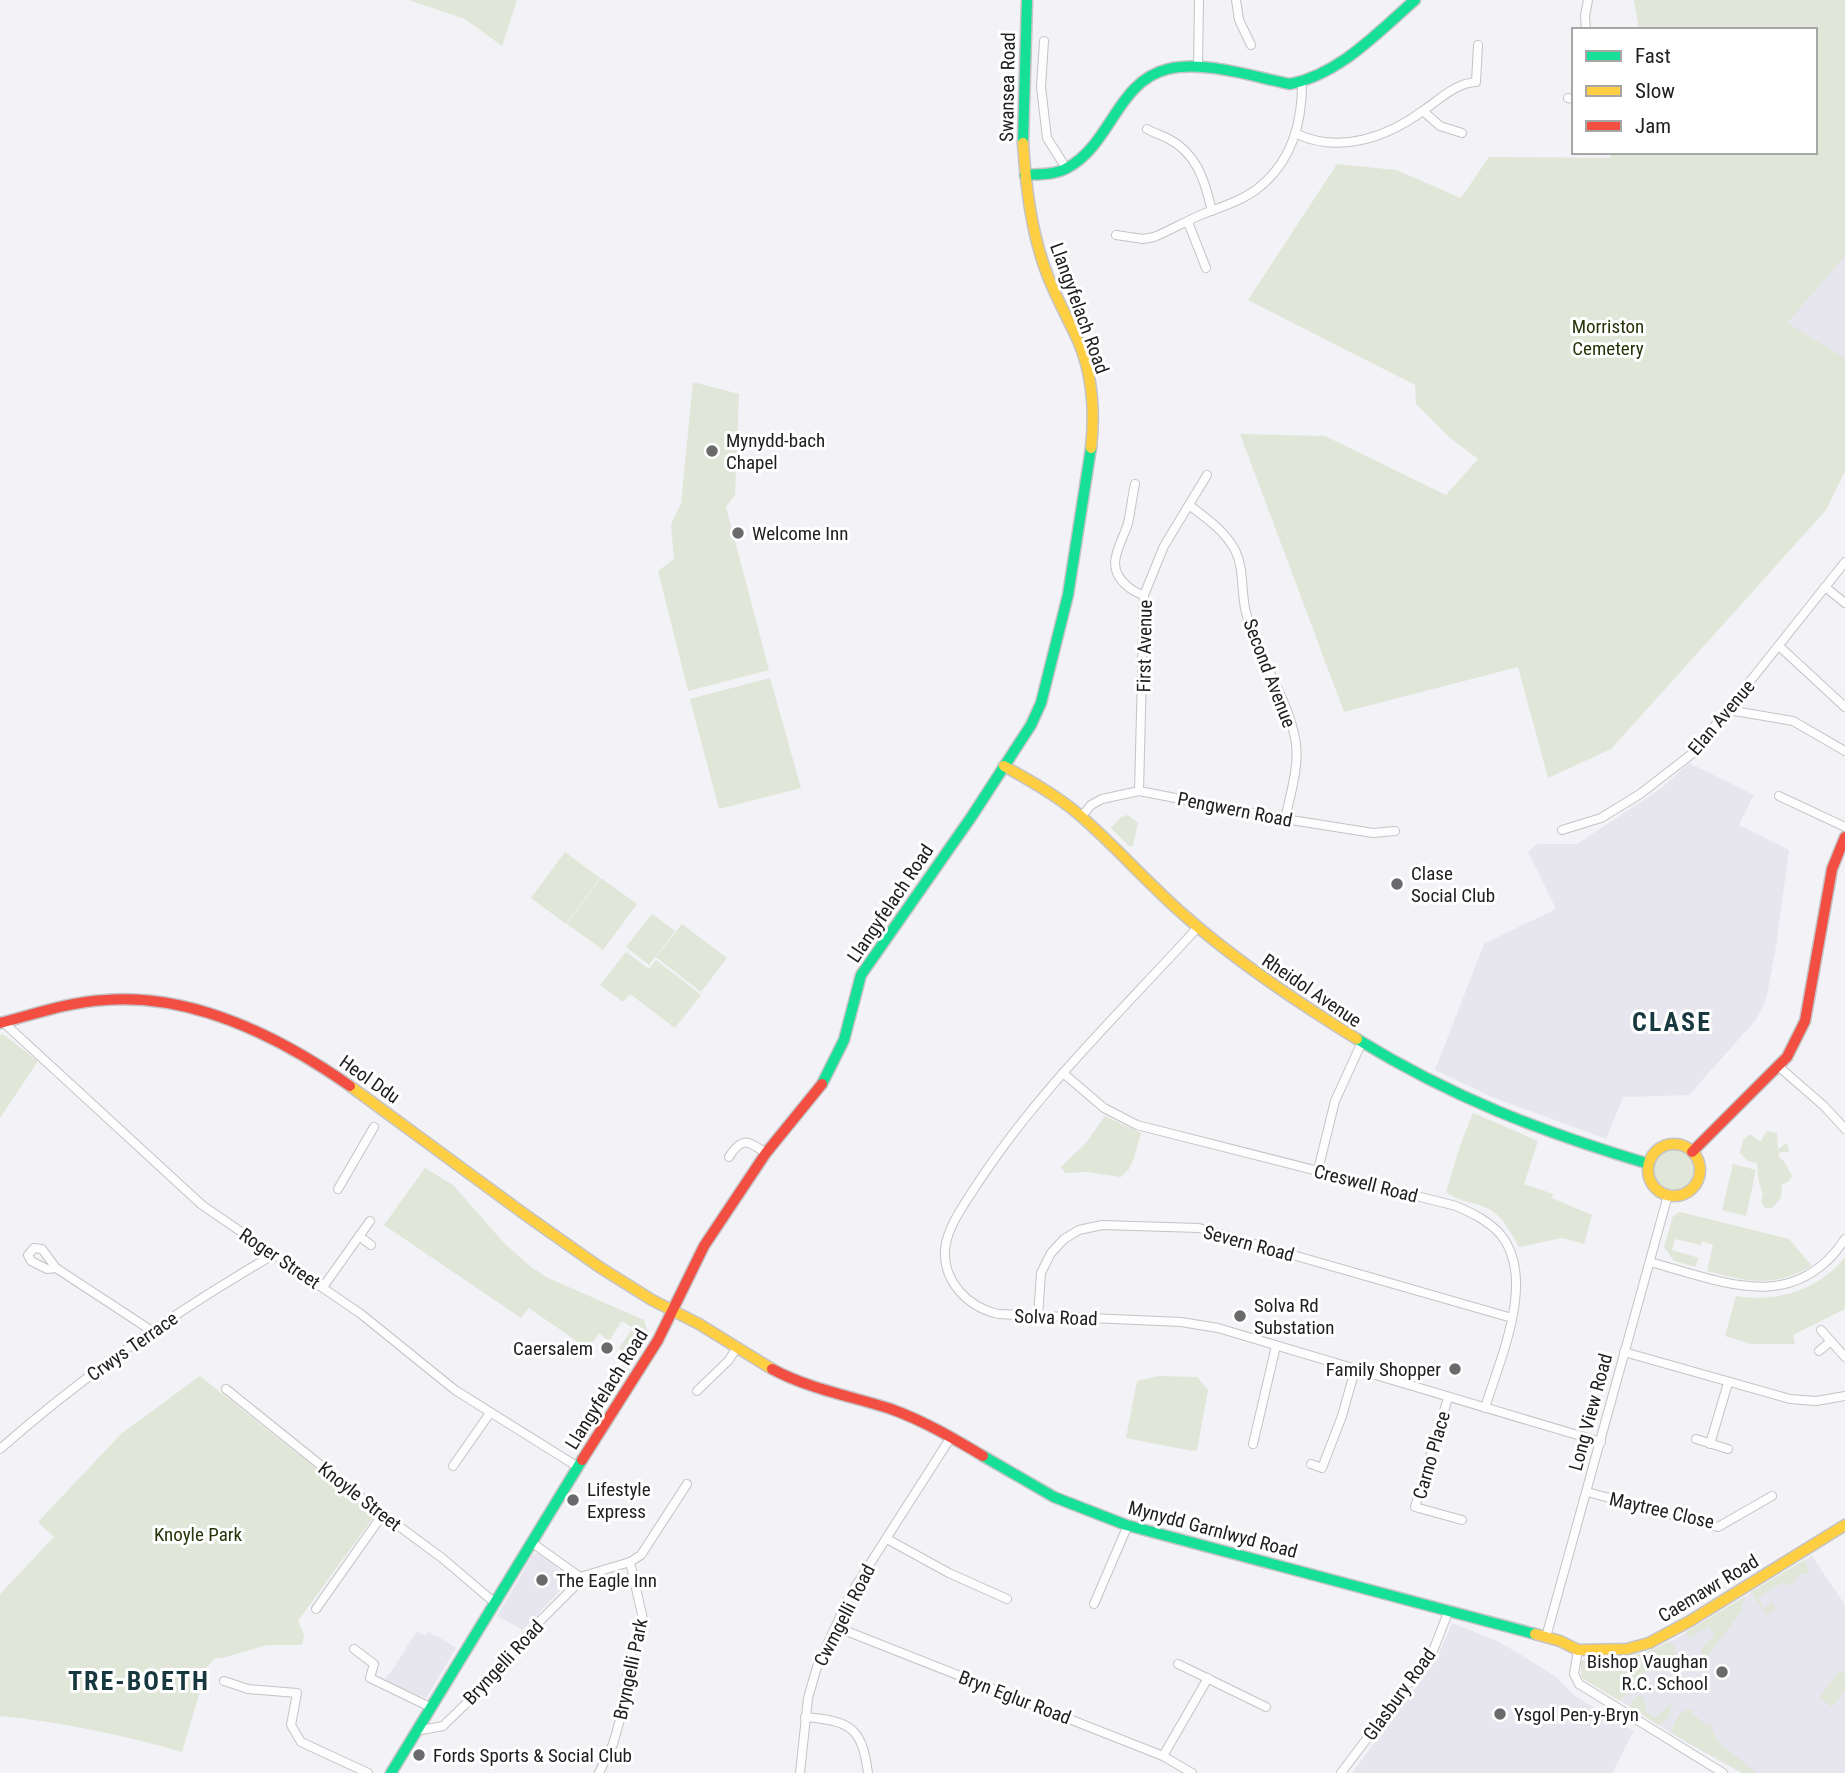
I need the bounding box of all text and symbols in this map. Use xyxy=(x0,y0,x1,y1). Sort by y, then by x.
legend xyxy=(1572,28,1817,154)
street label: Swansea Road xyxy=(995,32,1020,142)
text: Fast xyxy=(1635,44,1671,68)
text: Slow xyxy=(1635,79,1675,103)
text: Jam xyxy=(1635,114,1671,138)
street label: Llangyfelach Road xyxy=(1045,240,1114,377)
park label: Morriston Cemetery xyxy=(1572,315,1644,360)
place label: Mynydd-bach Chapel xyxy=(726,429,825,474)
marker: Mynydd-bach Chapel xyxy=(704,443,720,459)
place label: Welcome Inn xyxy=(752,522,849,545)
marker: Welcome Inn xyxy=(730,525,746,541)
street label: First Avenue xyxy=(1132,599,1157,693)
street label: Second Avenue xyxy=(1238,615,1301,731)
street label: Elan Avenue xyxy=(1683,675,1760,760)
street label: Pengwern Road xyxy=(1175,787,1294,832)
street label: Llangyfelach Road xyxy=(842,840,938,967)
place label: Clase Social Club xyxy=(1411,862,1495,907)
marker: Clase Social Club xyxy=(1389,876,1405,892)
street label: Rheidol Avenue xyxy=(1258,949,1366,1032)
district label: CLASE xyxy=(1632,1007,1712,1037)
street label: Heol Ddu xyxy=(335,1050,404,1108)
street label: Creswell Road xyxy=(1311,1159,1420,1208)
street label: Severn Road xyxy=(1201,1220,1297,1267)
street label: Roger Street xyxy=(235,1223,325,1294)
place label: Solva Rd Substation xyxy=(1254,1294,1335,1339)
street label: Solva Road xyxy=(1014,1305,1098,1330)
street label: Crwys Terrace xyxy=(82,1307,182,1386)
marker: Solva Rd Substation xyxy=(1232,1308,1248,1324)
street label: Llangyfelach Road xyxy=(560,1325,653,1454)
place label: Caersalem xyxy=(513,1337,593,1360)
marker: Caersalem xyxy=(599,1340,615,1356)
street label: Long View Road xyxy=(1564,1351,1617,1473)
place label: Family Shopper xyxy=(1326,1358,1441,1381)
marker: Family Shopper xyxy=(1447,1361,1463,1377)
street label: Carno Place xyxy=(1408,1408,1455,1502)
street label: Knoyle Street xyxy=(314,1457,406,1536)
place label: Lifestyle Express xyxy=(587,1478,651,1523)
street label: Maytree Close xyxy=(1607,1487,1717,1534)
marker: Lifestyle Express xyxy=(565,1492,581,1508)
street label: Mynydd Garnlwyd Road xyxy=(1126,1496,1300,1563)
park label: Knoyle Park xyxy=(154,1523,243,1546)
street label: Caemawr Road xyxy=(1654,1550,1763,1627)
street label: Cwmgelli Road xyxy=(809,1560,880,1670)
place label: The Eagle Inn xyxy=(556,1569,657,1592)
marker: The Eagle Inn xyxy=(534,1572,550,1588)
street label: Bryngelli Road xyxy=(458,1615,548,1709)
street label: Bryngelli Park xyxy=(609,1616,653,1722)
street label: Glasbury Road xyxy=(1358,1644,1441,1745)
place label: Bishop Vaughan R.C. School xyxy=(1587,1650,1708,1695)
marker: Bishop Vaughan R.C. School xyxy=(1714,1664,1730,1680)
district label: TRE-BOETH xyxy=(68,1666,210,1696)
street label: Bryn Eglur Road xyxy=(955,1666,1074,1729)
place label: Ysgol Pen-y-Bryn xyxy=(1514,1703,1639,1726)
marker: Ysgol Pen-y-Bryn xyxy=(1492,1706,1508,1722)
place label: Fords Sports & Social Club xyxy=(433,1744,632,1767)
marker: Fords Sports & Social Club xyxy=(411,1747,427,1763)

